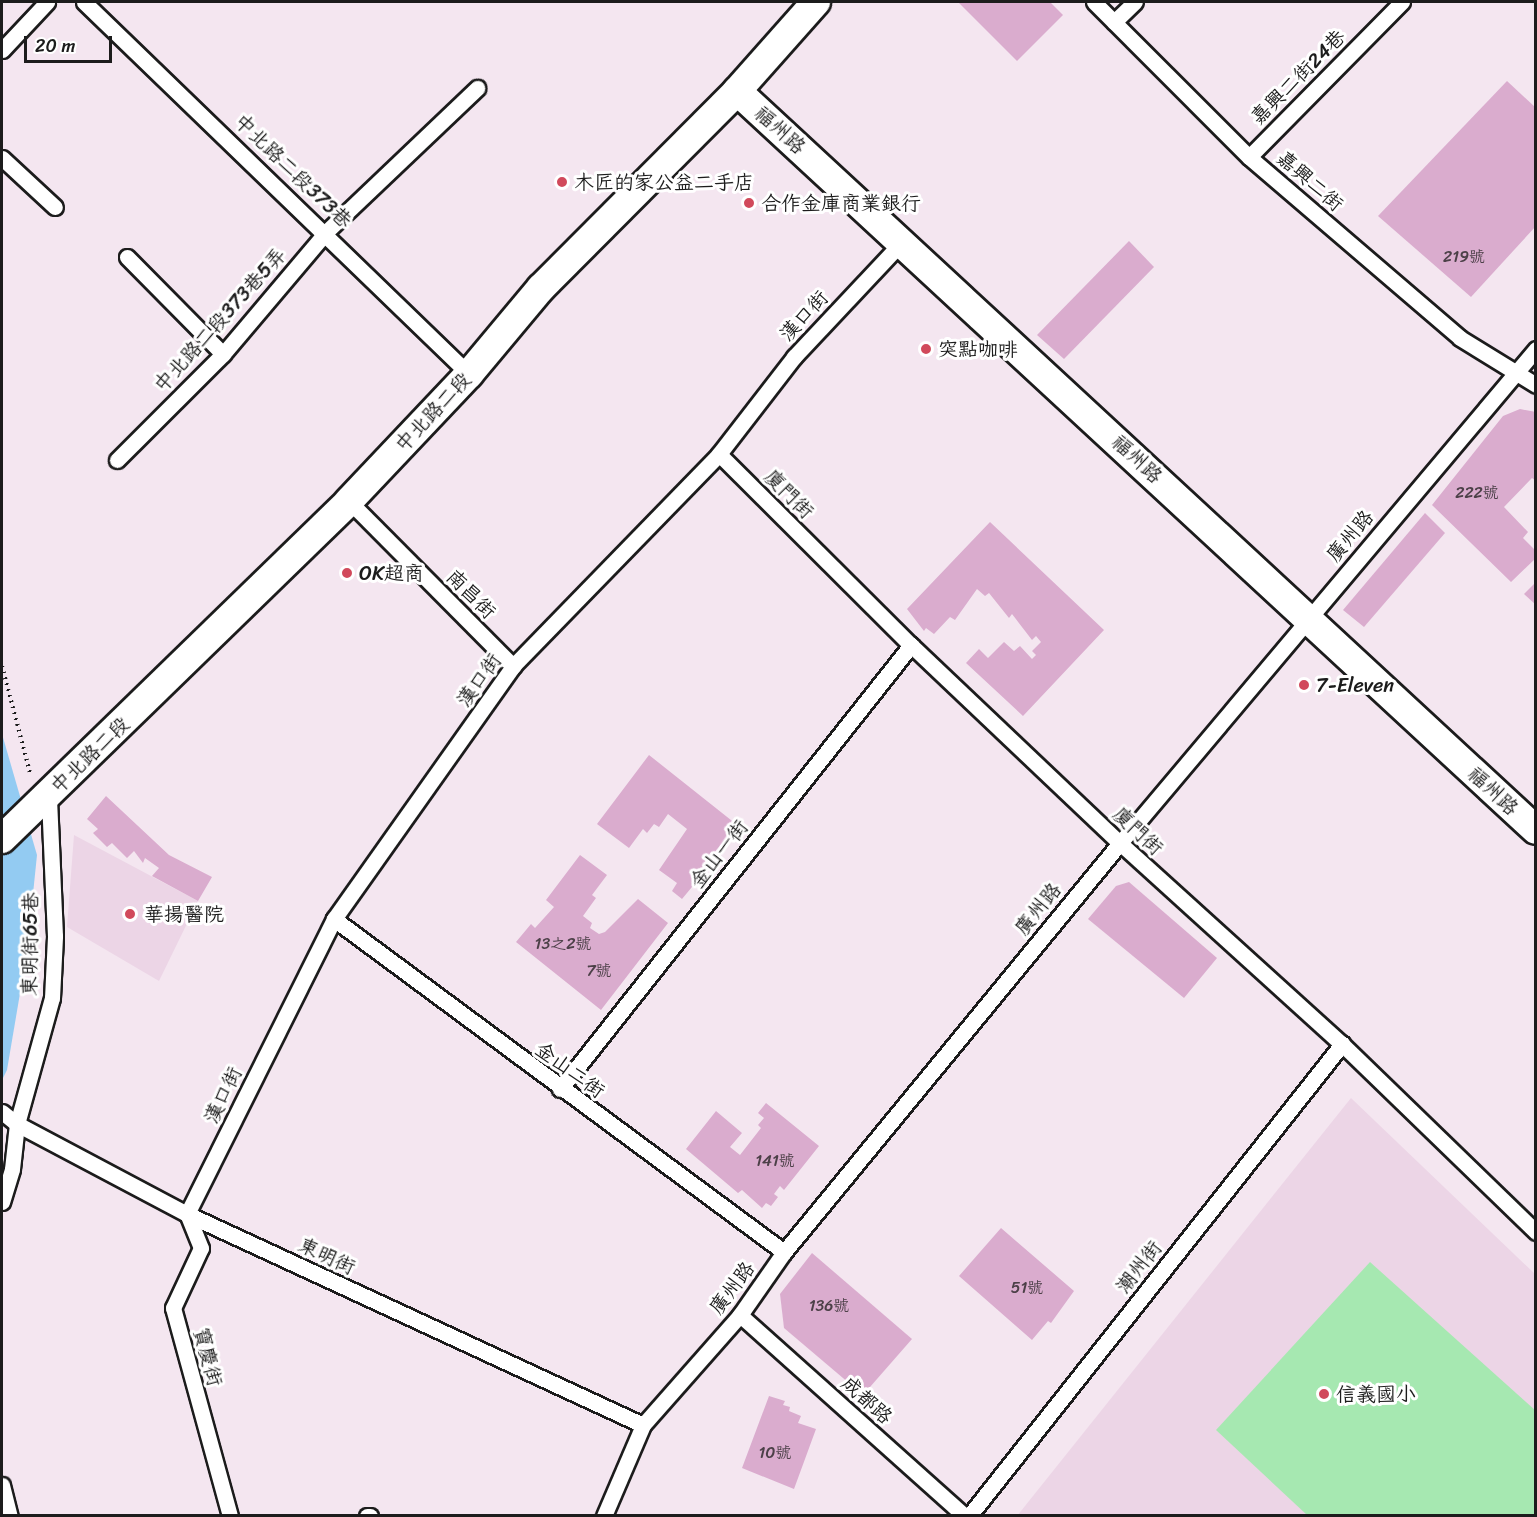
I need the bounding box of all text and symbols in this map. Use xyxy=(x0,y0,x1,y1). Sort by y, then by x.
scale bar xyxy=(27,24,116,62)
street label: 嘉興二街24巷 xyxy=(1246,25,1350,129)
text: 20 m xyxy=(35,30,75,62)
street label: 福州路 xyxy=(750,101,810,159)
street label: 中北路二段373巷 xyxy=(229,109,357,233)
street label: 嘉興二街 xyxy=(1272,146,1348,216)
place label: 木匠的家公益二手店 xyxy=(574,170,754,194)
marker: 木匠的家公益二手店 xyxy=(555,175,569,189)
place label: 合作金庫商業銀行 xyxy=(761,191,921,215)
marker: 合作金庫商業銀行 xyxy=(742,196,756,210)
street label: 中北路二段373巷5弄 xyxy=(149,243,291,397)
house number: 219號 xyxy=(1443,247,1485,267)
street label: 漢口街 xyxy=(775,286,833,346)
place label: 突點咖啡 xyxy=(938,337,1018,361)
marker: 突點咖啡 xyxy=(919,342,933,356)
street label: 中北路二段 xyxy=(390,367,476,457)
street label: 福州路 xyxy=(1107,430,1167,488)
street label: 廈門街 xyxy=(759,464,819,524)
house number: 222號 xyxy=(1455,483,1499,503)
street label: 廣州路 xyxy=(1322,505,1378,567)
place label: OK超商 xyxy=(359,561,424,585)
street label: 南昌街 xyxy=(441,564,501,624)
marker: OK超商 xyxy=(340,566,354,580)
street label: 漢口街 xyxy=(452,649,506,711)
place label: 7-Eleven xyxy=(1316,673,1394,697)
marker: 7-Eleven xyxy=(1297,678,1311,692)
street label: 中北路二段 xyxy=(46,712,134,798)
street label: 福州路 xyxy=(1463,762,1523,820)
street label: 廈門街 xyxy=(1108,802,1168,860)
street label: 金山一街 xyxy=(685,815,753,893)
street label: 廣州路 xyxy=(1010,878,1066,940)
street label: 東明街65巷 xyxy=(17,892,43,996)
place label: 華揚醫院 xyxy=(144,902,224,926)
marker: 華揚醫院 xyxy=(121,905,139,923)
house number: 13之2號 xyxy=(535,934,591,954)
house number: 7號 xyxy=(586,961,612,981)
street label: 金山二街 xyxy=(531,1037,609,1103)
street label: 漢口街 xyxy=(199,1063,247,1127)
house number: 141號 xyxy=(755,1151,795,1171)
street label: 東明街 xyxy=(295,1232,359,1280)
street label: 潮州街 xyxy=(1111,1236,1167,1298)
street label: 廣州路 xyxy=(704,1257,760,1319)
house number: 51號 xyxy=(1011,1278,1043,1298)
house number: 136號 xyxy=(809,1296,849,1316)
street label: 寶慶街 xyxy=(189,1325,227,1389)
street label: 成都路 xyxy=(837,1371,897,1429)
place label: 信義國小 xyxy=(1336,1382,1416,1406)
marker: 信義國小 xyxy=(1317,1387,1331,1401)
house number: 10號 xyxy=(759,1443,791,1463)

